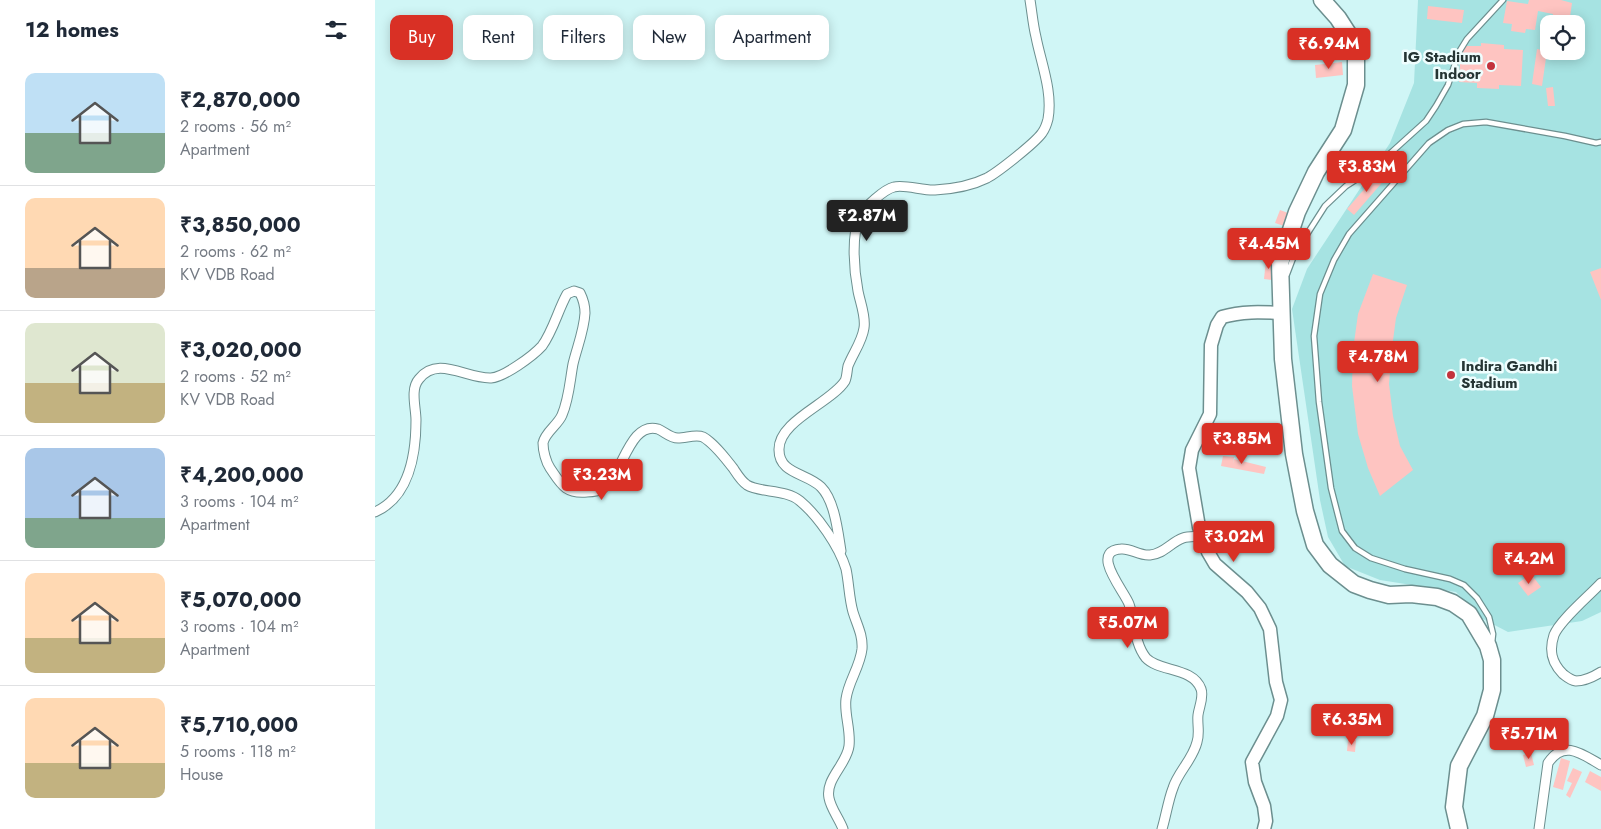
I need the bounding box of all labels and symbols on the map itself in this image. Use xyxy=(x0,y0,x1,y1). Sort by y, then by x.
pin: ₹6.94M xyxy=(1288,28,1370,70)
place label: IG Stadium Indoor xyxy=(1403,46,1482,85)
marker: IG Stadium Indoor xyxy=(1485,60,1497,72)
pin: ₹3.83M xyxy=(1326,150,1408,193)
pin: ₹2.87M xyxy=(826,200,908,242)
pin: ₹4.45M xyxy=(1228,228,1310,270)
pin: ₹4.78M xyxy=(1337,340,1419,383)
place label: Indira Gandhi Stadium xyxy=(1461,355,1557,394)
marker: Indira Gandhi Stadium xyxy=(1445,369,1457,381)
pin: ₹3.85M xyxy=(1201,422,1283,465)
pin: ₹3.23M xyxy=(561,458,643,501)
pin: ₹3.02M xyxy=(1193,520,1275,563)
pin: ₹4.2M xyxy=(1494,542,1564,585)
pin: ₹5.07M xyxy=(1087,606,1169,649)
pin: ₹6.35M xyxy=(1311,704,1393,746)
pin: ₹5.71M xyxy=(1488,718,1570,760)

